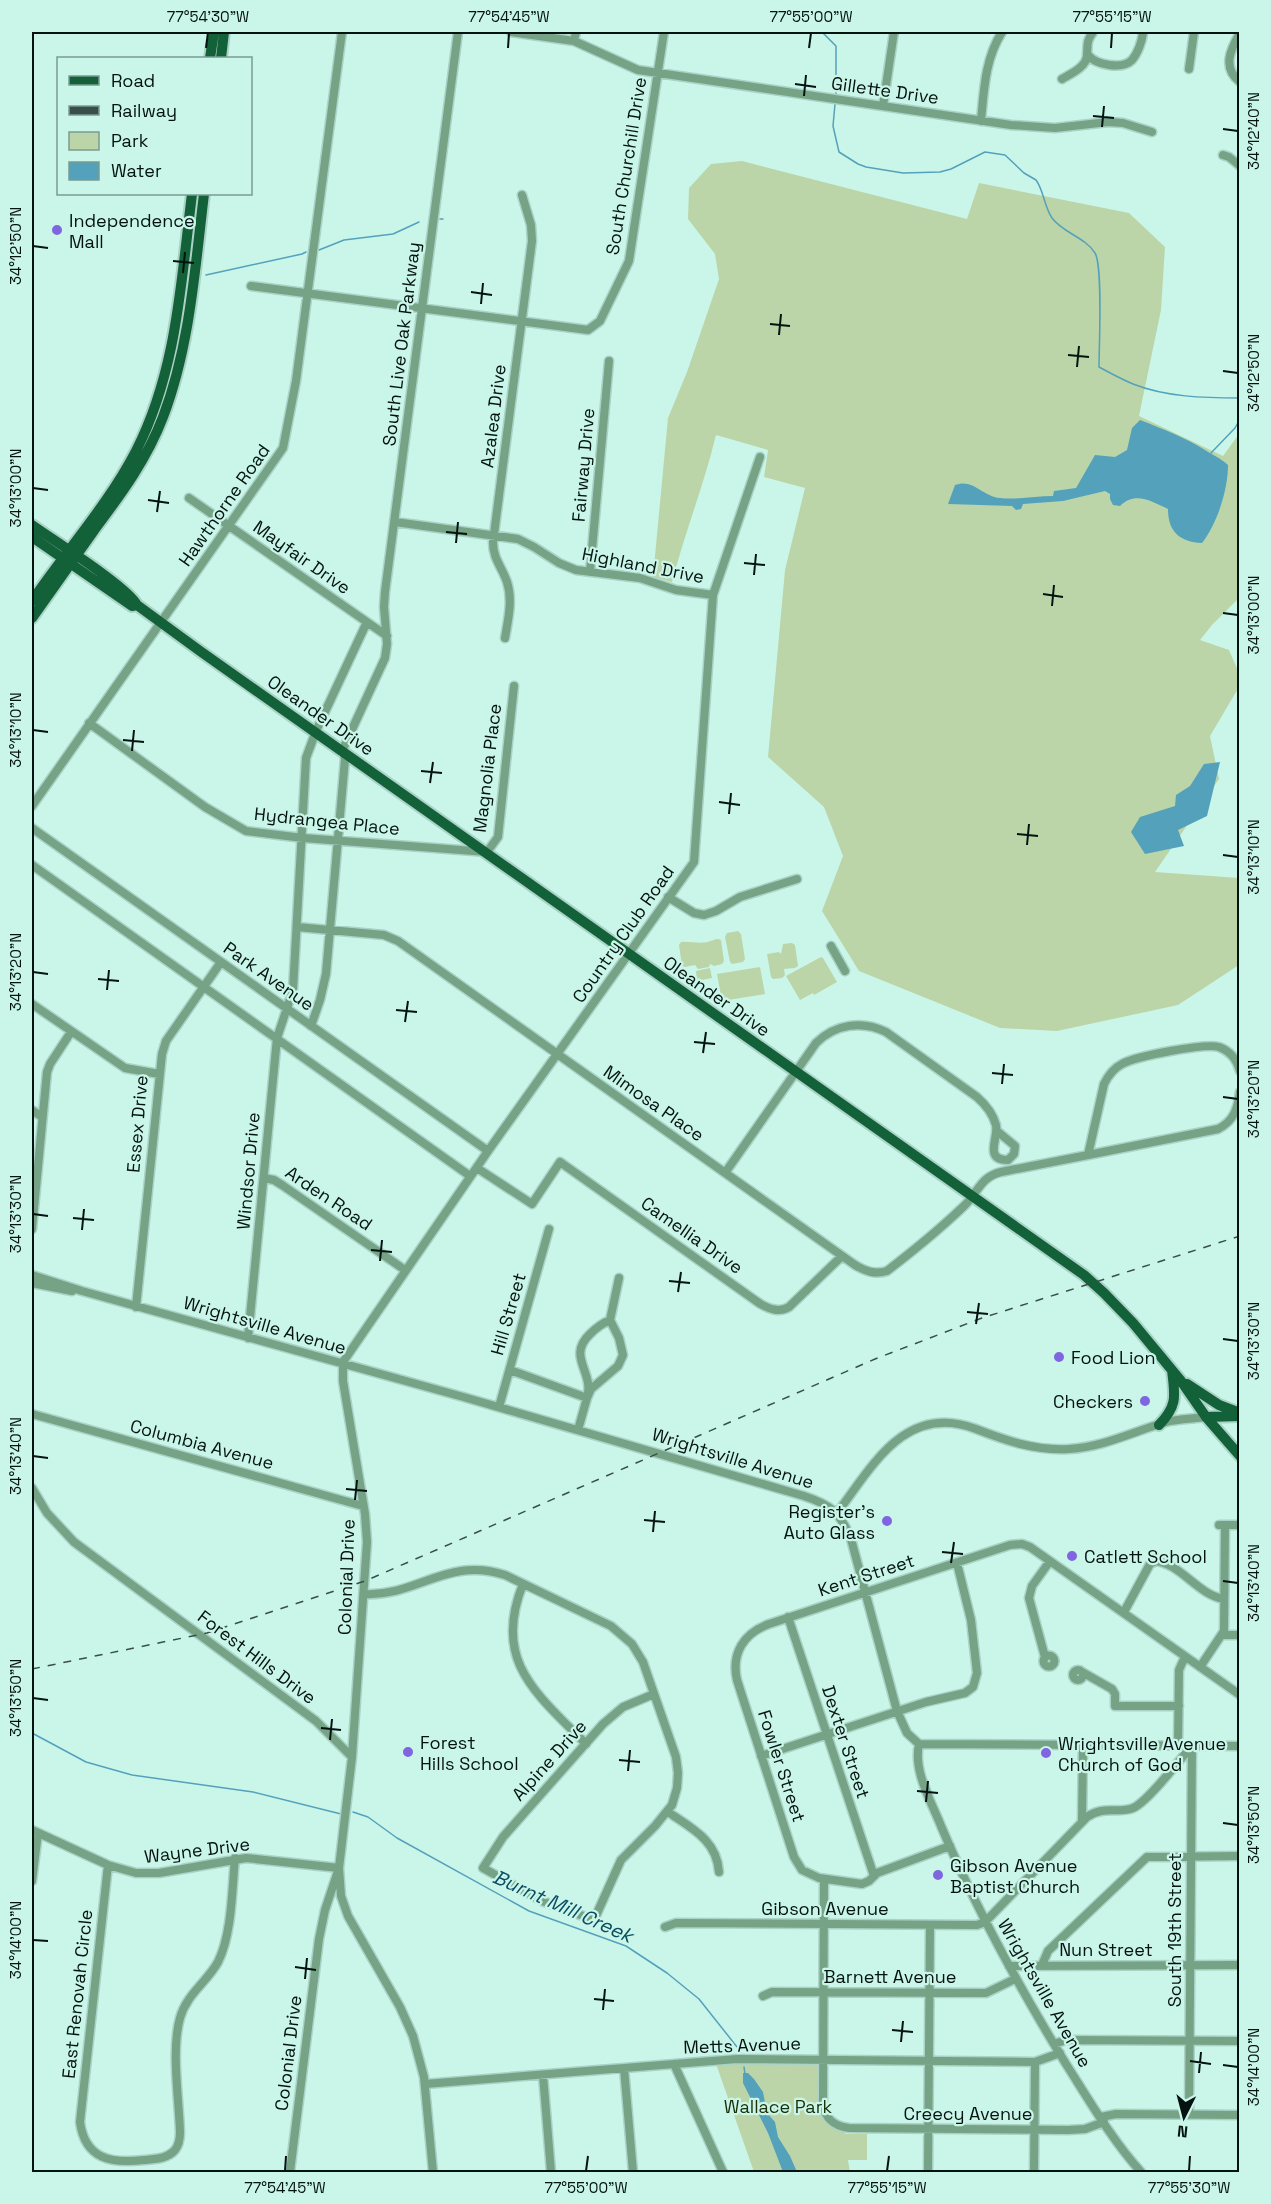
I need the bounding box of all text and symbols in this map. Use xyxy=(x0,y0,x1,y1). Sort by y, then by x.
text: 77°54'30"W xyxy=(167,7,249,26)
text: 77°54'45"W xyxy=(468,7,550,26)
text: 77°55'00"W xyxy=(769,7,853,26)
text: 77°55'15"W xyxy=(1072,7,1152,26)
legend xyxy=(57,57,252,195)
text: Road xyxy=(111,69,155,92)
street label: Gillette Drive xyxy=(830,71,940,109)
street label: South Churchill Drive xyxy=(601,75,651,257)
text: 34°12'40"N xyxy=(1244,92,1263,170)
text: Railway xyxy=(111,99,177,122)
text: Park xyxy=(111,129,149,152)
text: Water xyxy=(111,159,162,182)
text: 34°12'50"N xyxy=(6,207,25,285)
place label: Independence Mall xyxy=(69,209,195,253)
marker: Independence Mall xyxy=(50,223,64,237)
street label: South Live Oak Parkway xyxy=(377,241,425,447)
text: 34°12'50"N xyxy=(1244,334,1263,412)
street label: Azalea Drive xyxy=(475,363,511,469)
street label: Fairway Drive xyxy=(567,407,599,523)
street label: Hawthorne Road xyxy=(173,439,275,571)
text: 34°13'00"N xyxy=(6,449,25,527)
street label: Mayfair Drive xyxy=(249,515,355,599)
street label: Highland Drive xyxy=(580,542,706,588)
text: 34°13'00"N xyxy=(1244,576,1263,654)
street label: Oleander Drive xyxy=(263,670,379,760)
text: 34°13'10"N xyxy=(6,692,25,768)
street label: Magnolia Place xyxy=(468,702,506,834)
street label: Hydrangea Place xyxy=(253,802,401,840)
text: 34°13'10"N xyxy=(1244,819,1263,895)
street label: Country Club Road xyxy=(567,861,679,1007)
text: 34°13'20"N xyxy=(6,933,25,1011)
street label: Park Avenue xyxy=(219,936,319,1016)
street label: Oleander Drive xyxy=(659,951,775,1041)
street label: Mimosa Place xyxy=(599,1060,709,1146)
text: 34°13'20"N xyxy=(1244,1060,1263,1138)
street label: Essex Drive xyxy=(121,1074,153,1174)
street label: Windsor Drive xyxy=(231,1111,265,1231)
street label: Arden Road xyxy=(281,1161,377,1235)
text: 34°13'30"N xyxy=(6,1175,25,1253)
street label: Camellia Drive xyxy=(637,1191,747,1279)
street label: Hill Street xyxy=(485,1270,531,1358)
street label: Wrightsville Avenue xyxy=(181,1291,349,1359)
text: 34°13'30"N xyxy=(1244,1302,1263,1380)
place label: Food Lion xyxy=(1071,1346,1155,1369)
marker: Food Lion xyxy=(1052,1350,1066,1364)
place label: Checkers xyxy=(1053,1390,1133,1413)
marker: Checkers xyxy=(1138,1394,1152,1408)
street label: Columbia Avenue xyxy=(128,1414,276,1474)
text: 34°13'40"N xyxy=(6,1417,25,1495)
street label: Wrightsville Avenue xyxy=(649,1422,817,1494)
place label: Register's Auto Glass xyxy=(783,1500,875,1544)
marker: Register's Auto Glass xyxy=(880,1514,894,1528)
street label: Colonial Drive xyxy=(332,1519,360,1635)
text: 34°13'40"N xyxy=(1244,1544,1263,1622)
place label: Catlett School xyxy=(1084,1545,1207,1568)
street label: Kent Street xyxy=(815,1549,917,1601)
marker: Catlett School xyxy=(1065,1549,1079,1563)
street label: Forest Hills Drive xyxy=(193,1605,321,1709)
text: 34°13'50"N xyxy=(6,1659,25,1737)
street label: Dexter Street xyxy=(817,1682,875,1802)
street label: Fowler Street xyxy=(753,1707,811,1825)
street label: Alpine Drive xyxy=(507,1715,591,1805)
place label: Forest Hills School xyxy=(420,1731,519,1775)
place label: Wrightsville Avenue Church of God xyxy=(1058,1732,1226,1776)
marker: Forest Hills School xyxy=(401,1745,415,1759)
marker: Wrightsville Avenue Church of God xyxy=(1039,1746,1053,1760)
text: 34°13'50"N xyxy=(1244,1786,1263,1864)
street label: Wayne Drive xyxy=(143,1832,251,1868)
street label: South 19th Street xyxy=(1163,1853,1186,2007)
place label: Gibson Avenue Baptist Church xyxy=(950,1854,1080,1898)
water label: Burnt Mill Creek xyxy=(489,1863,639,1949)
marker: Gibson Avenue Baptist Church xyxy=(931,1868,945,1882)
street label: Gibson Avenue xyxy=(761,1897,889,1920)
text: 34°14'00"N xyxy=(6,1901,25,1979)
street label: East Renovah Circle xyxy=(57,1908,97,2080)
street label: Wrightsville Avenue xyxy=(993,1914,1097,2072)
street label: Nun Street xyxy=(1059,1938,1153,1961)
street label: Barnett Avenue xyxy=(824,1965,956,1988)
street label: Colonial Drive xyxy=(270,1994,306,2112)
text: 34°14'00"N xyxy=(1244,2028,1263,2106)
street label: Metts Avenue xyxy=(683,2031,801,2059)
north arrow xyxy=(1154,2087,1214,2147)
park label: Wallace Park xyxy=(724,2095,832,2118)
street label: Creecy Avenue xyxy=(903,2102,1033,2125)
text: N xyxy=(1176,2120,1189,2142)
text: 77°54'45"W xyxy=(244,2178,326,2197)
text: 77°55'00"W xyxy=(544,2178,628,2197)
text: 77°55'15"W xyxy=(847,2178,927,2197)
text: 77°55'30"W xyxy=(1148,2178,1230,2197)

